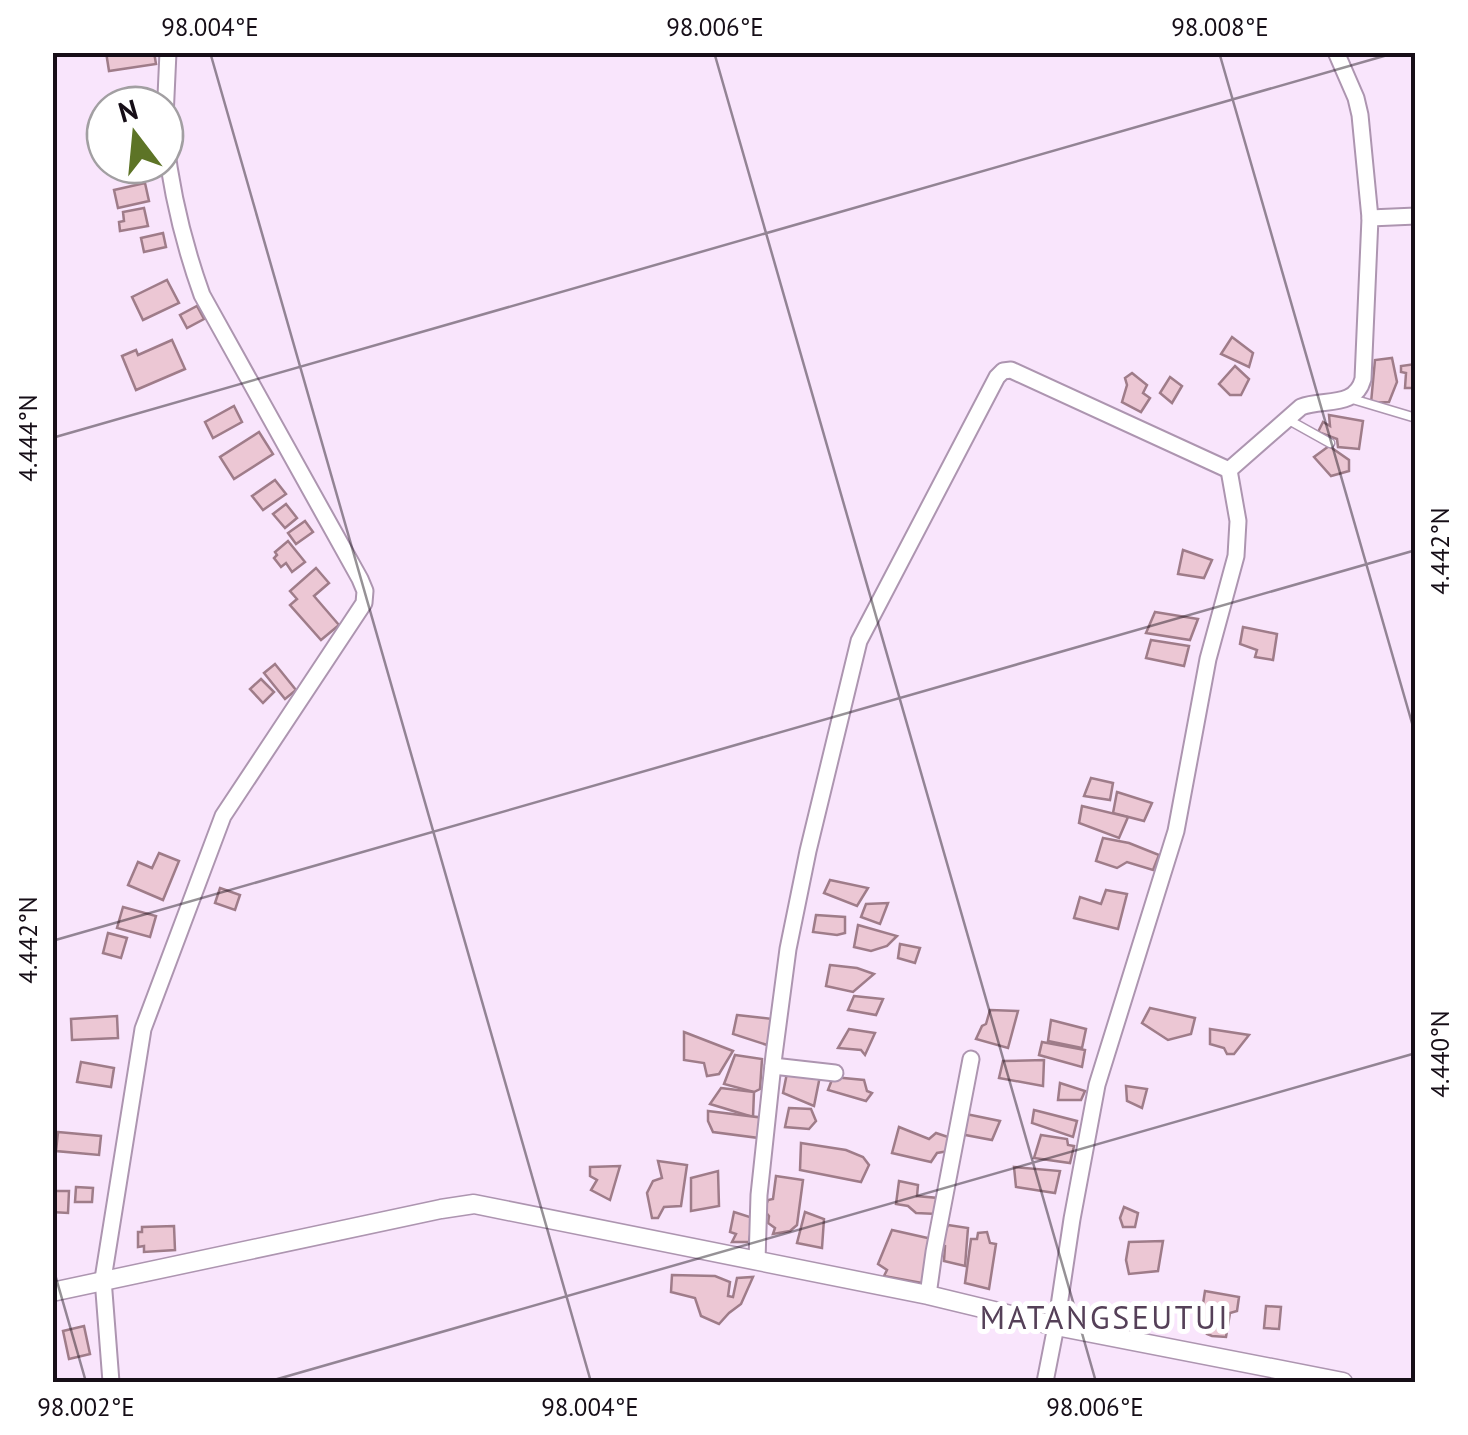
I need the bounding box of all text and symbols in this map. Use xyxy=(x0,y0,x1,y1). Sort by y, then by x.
text: 98.004°E xyxy=(161,11,259,43)
text: 98.006°E xyxy=(666,11,764,43)
text: 98.008°E xyxy=(1171,11,1269,43)
north arrow xyxy=(85,85,185,185)
text: N xyxy=(114,90,142,131)
text: 4.444°N xyxy=(12,394,44,482)
text: 4.442°N xyxy=(1424,507,1456,595)
text: 4.442°N xyxy=(12,896,44,984)
text: 4.440°N xyxy=(1424,1010,1456,1098)
district label: MATANGSEUTUI xyxy=(980,1296,1230,1338)
text: 98.002°E xyxy=(37,1391,135,1423)
text: 98.004°E xyxy=(541,1391,639,1423)
text: 98.006°E xyxy=(1046,1391,1144,1423)

